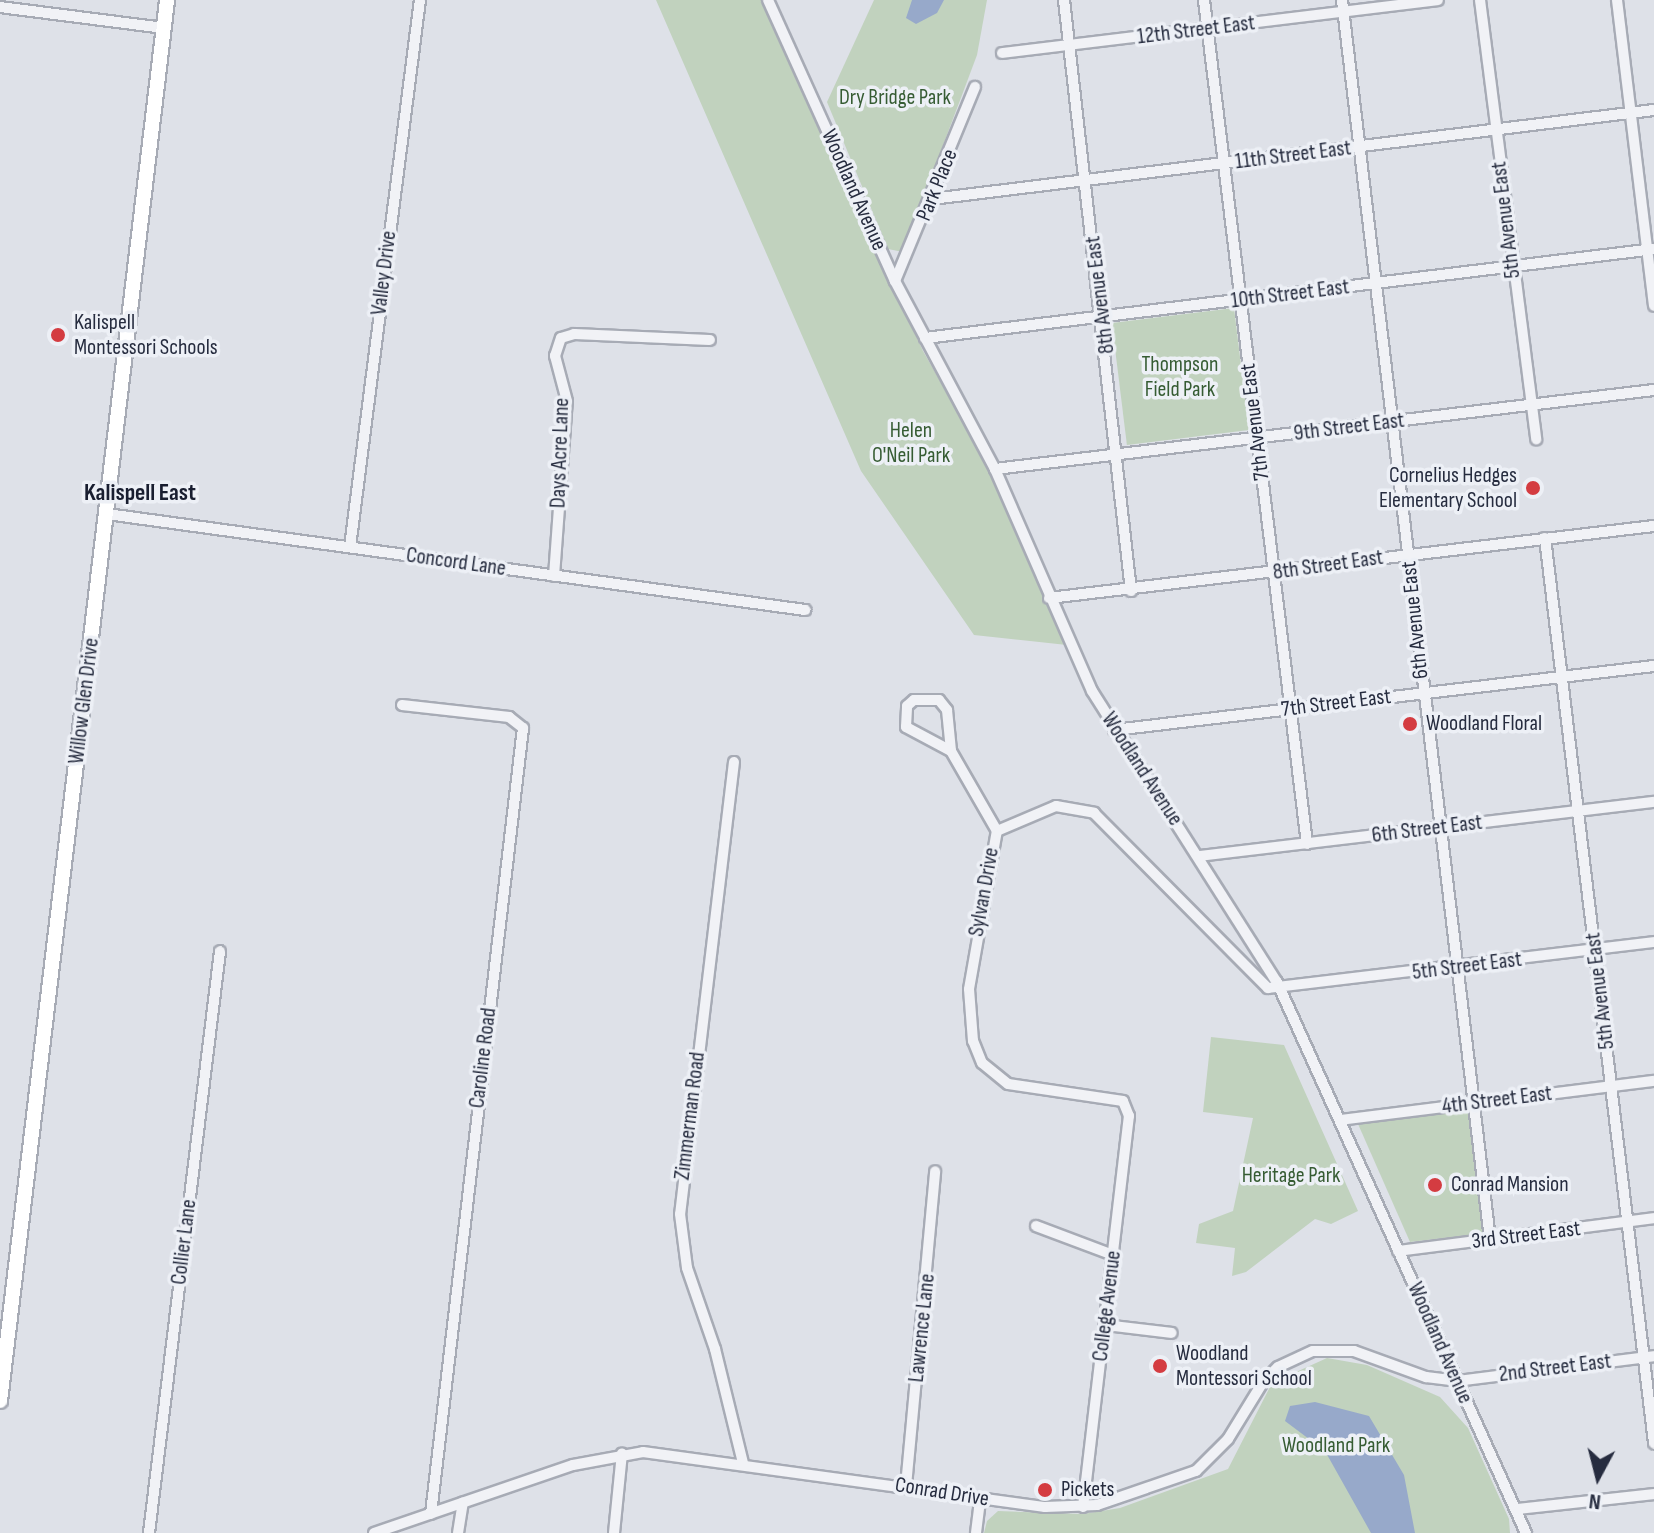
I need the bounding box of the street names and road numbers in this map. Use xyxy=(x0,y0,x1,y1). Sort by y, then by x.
street label: 12th Street East xyxy=(1136,10,1256,50)
street label: Woodland Avenue xyxy=(816,125,892,255)
street label: 11th Street East xyxy=(1234,135,1352,175)
street label: Park Place xyxy=(911,145,963,225)
street label: 5th Avenue East xyxy=(1486,160,1526,280)
street label: Valley Drive xyxy=(366,229,402,317)
street label: 8th Avenue East xyxy=(1080,235,1120,355)
street label: 10th Street East xyxy=(1229,274,1351,314)
street label: 7th Avenue East xyxy=(1235,362,1275,482)
street label: Days Acre Lane xyxy=(545,397,575,509)
street label: 9th Street East xyxy=(1292,407,1406,447)
street label: Concord Lane xyxy=(404,542,508,582)
street label: 8th Street East xyxy=(1271,544,1385,586)
street label: 6th Avenue East xyxy=(1396,560,1434,680)
street label: Willow Glen Drive xyxy=(63,636,105,766)
street label: 7th Street East xyxy=(1280,683,1392,723)
street label: Woodland Avenue xyxy=(1096,707,1188,831)
street label: 6th Street East xyxy=(1370,809,1484,849)
street label: Sylvan Drive xyxy=(963,845,1005,939)
street label: 5th Avenue East xyxy=(1580,931,1620,1051)
street label: 5th Street East xyxy=(1411,946,1523,986)
street label: Caroline Road xyxy=(464,1006,502,1110)
street label: Zimmerman Road xyxy=(669,1050,711,1182)
street label: 4th Street East xyxy=(1441,1080,1553,1120)
street label: Collier Lane xyxy=(166,1198,202,1286)
street label: 3rd Street East xyxy=(1470,1215,1582,1255)
street label: College Avenue xyxy=(1087,1249,1127,1363)
street label: Lawrence Lane xyxy=(903,1272,941,1384)
street label: Woodland Avenue xyxy=(1402,1278,1478,1408)
street label: 2nd Street East xyxy=(1497,1348,1613,1388)
street label: Conrad Drive xyxy=(893,1472,991,1512)

